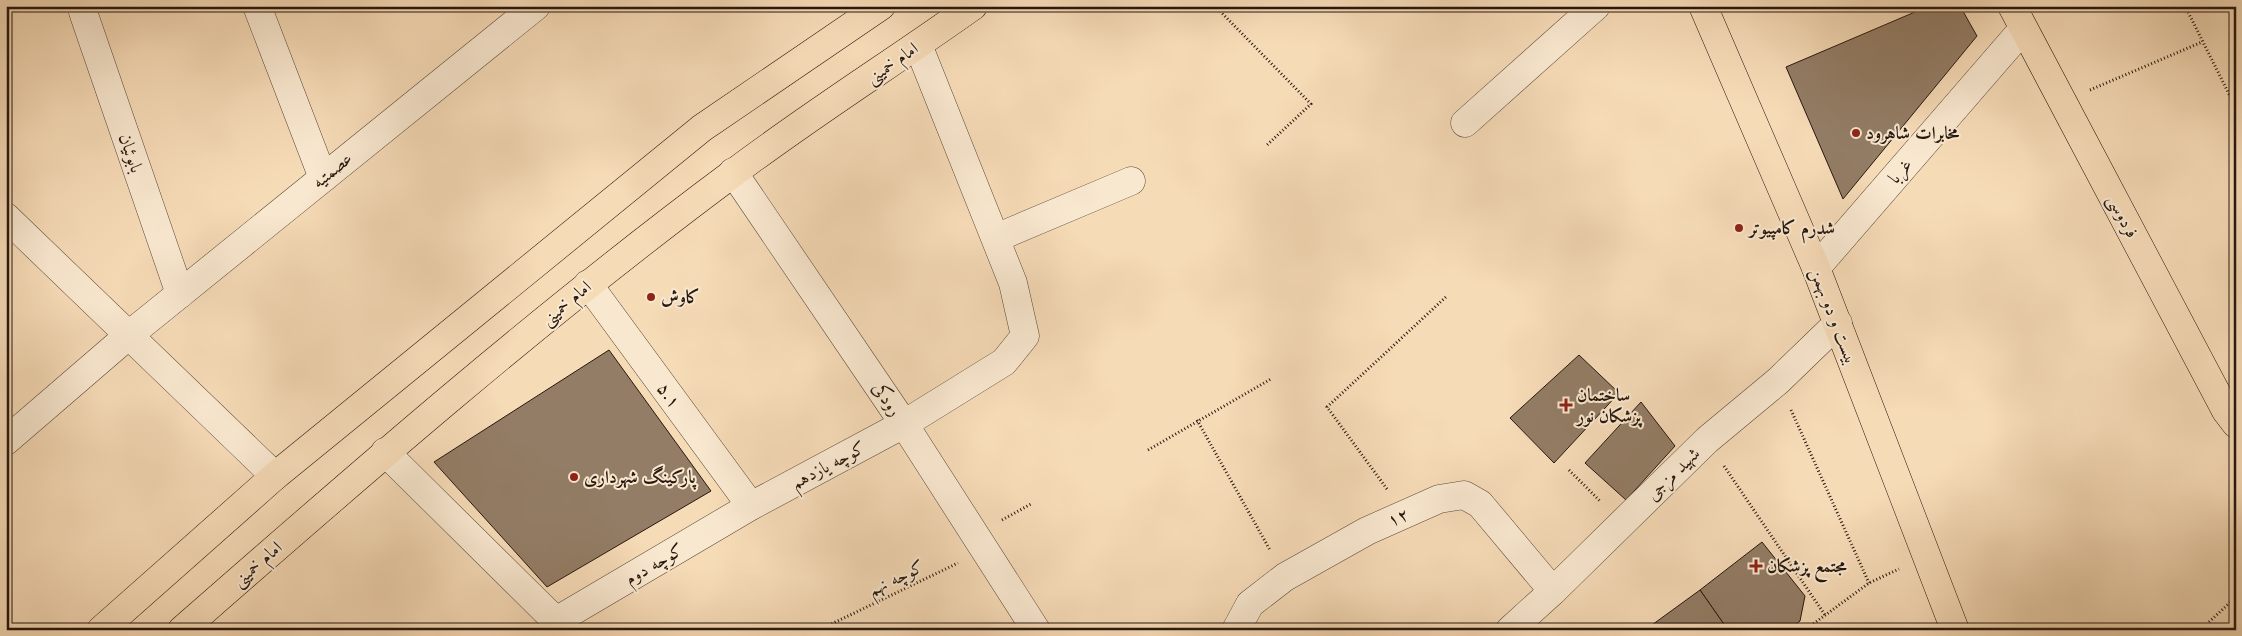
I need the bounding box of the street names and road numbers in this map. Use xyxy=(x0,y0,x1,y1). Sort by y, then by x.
street label: امام خمینی xyxy=(863,40,925,93)
street label: بابوئیان xyxy=(114,131,145,176)
street label: عصمتیه xyxy=(309,149,356,192)
street label: غربا xyxy=(1885,156,1918,189)
street label: فردوسی xyxy=(2101,192,2141,242)
street label: بیست و دو بهمن xyxy=(1805,266,1860,368)
street label: امام خمینی xyxy=(538,278,599,334)
street label: رودکی xyxy=(868,377,907,420)
street label: ۵.۱ xyxy=(653,380,683,411)
street label: کوچه یازدهم xyxy=(788,439,872,499)
street label: شهید مزجی xyxy=(1644,445,1706,507)
street label: ۱۲ xyxy=(1385,505,1412,530)
street label: امام خمینی xyxy=(230,539,290,595)
street label: کوچه دوم xyxy=(622,541,690,594)
street label: کوچه نهم xyxy=(866,558,930,606)

